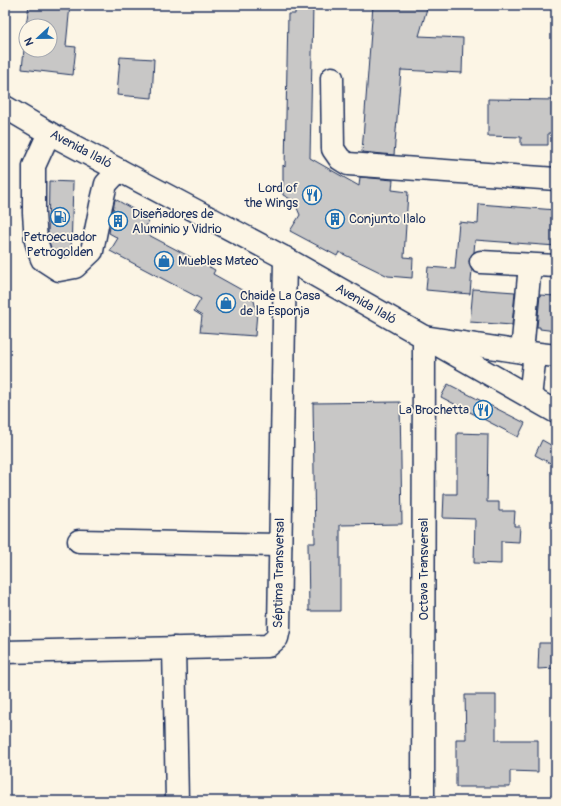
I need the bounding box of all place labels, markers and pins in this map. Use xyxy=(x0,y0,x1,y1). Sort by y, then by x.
place label: Lord of the Wings xyxy=(243,180,299,211)
restaurant icon: Lord of the Wings xyxy=(301,184,323,206)
fuel station icon: Petroecuador Petrogolden xyxy=(49,206,71,228)
place label: Diseñadores de Aluminio y Vidrio xyxy=(132,206,222,237)
building icon: Conjunto Ilalo xyxy=(324,208,346,230)
building icon: Diseñadores de Aluminio y Vidrio xyxy=(107,210,129,232)
place label: Conjunto Ilalo xyxy=(349,211,426,227)
place label: Petroecuador Petrogolden xyxy=(23,229,97,260)
shop icon: Muebles Mateo xyxy=(153,250,175,272)
place label: Muebles Mateo xyxy=(178,253,258,269)
place label: Chaide La Casa de la Esponja xyxy=(240,288,320,319)
shop icon: Chaide La Casa de la Esponja xyxy=(215,292,237,314)
restaurant icon: La Brochetta xyxy=(472,399,494,421)
place label: La Brochetta xyxy=(398,402,469,418)

